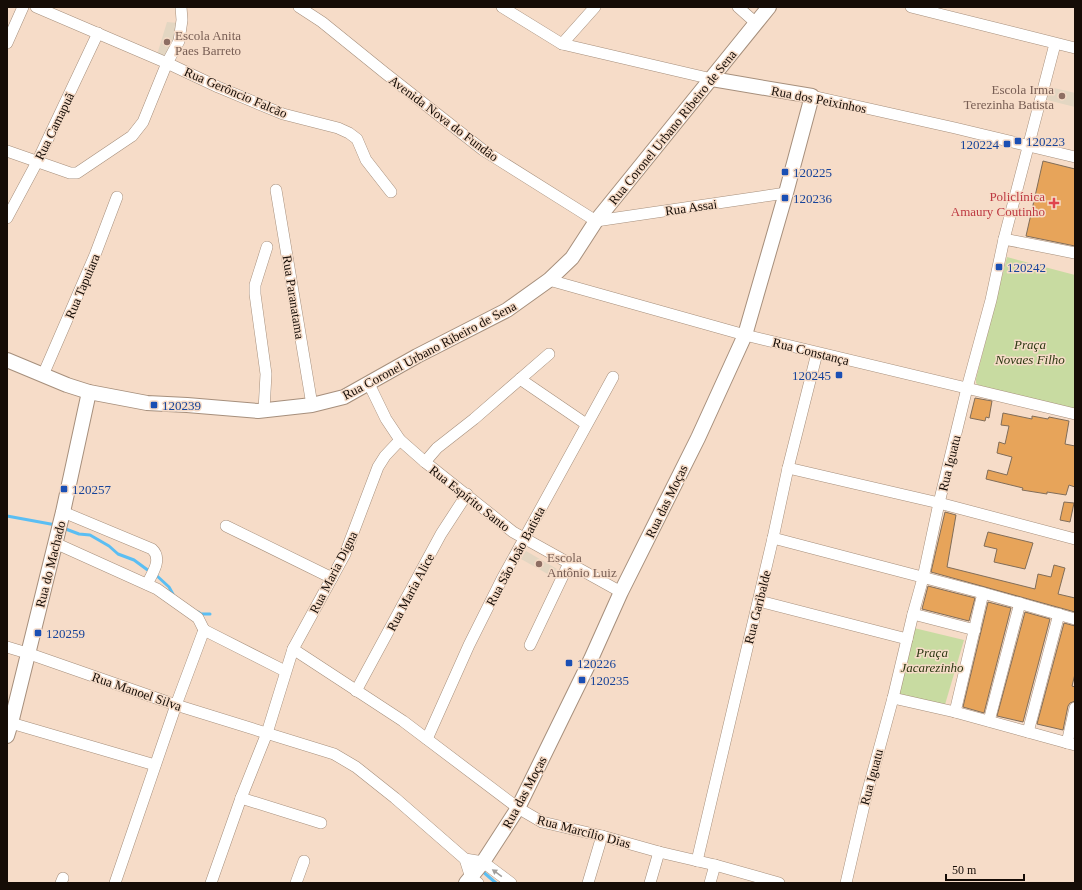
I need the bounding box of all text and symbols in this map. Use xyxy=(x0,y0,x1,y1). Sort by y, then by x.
place label: Escola Anita Paes Barreto xyxy=(175,28,241,58)
marker: Escola Anita Paes Barreto xyxy=(162,37,172,47)
street label: Rua Coronel Urbano Ribeiro de Sena xyxy=(605,47,740,208)
street label: Rua Gerôncio Falcão xyxy=(182,64,290,121)
street label: Avenida Nova do Fundão xyxy=(386,72,501,164)
place label: Escola Irma Terezinha Batista xyxy=(964,82,1054,112)
street label: Rua dos Peixinhos xyxy=(770,83,868,116)
street label: Rua Camapuã xyxy=(32,90,77,162)
marker: Escola Irma Terezinha Batista xyxy=(1057,91,1067,101)
place label: 120223 xyxy=(1026,134,1065,149)
marker: 120223 xyxy=(1013,136,1023,146)
place label: 120224 xyxy=(960,137,1000,152)
marker: 120224 xyxy=(1002,139,1012,149)
place label: 120225 xyxy=(793,165,832,180)
marker: 120225 xyxy=(780,167,790,177)
place label: Policlínica Amaury Coutinho xyxy=(951,189,1045,219)
place label: 120236 xyxy=(793,191,833,206)
marker: 120236 xyxy=(780,193,790,203)
street label: Rua Assai xyxy=(664,196,718,219)
marker: Policlínica Amaury Coutinho xyxy=(1048,197,1060,209)
street label: Rua Tapuiara xyxy=(62,251,103,321)
street label: Rua Paranatama xyxy=(279,254,308,340)
place label: 120242 xyxy=(1007,260,1046,275)
marker: 120242 xyxy=(994,262,1004,272)
street label: Rua Coronel Urbano Ribeiro de Sena xyxy=(340,298,519,403)
street label: Rua Constança xyxy=(771,335,851,368)
park label: Praça Novaes Filho xyxy=(994,337,1065,367)
place label: 120245 xyxy=(792,368,831,383)
marker: 120245 xyxy=(834,370,844,380)
place label: 120239 xyxy=(162,398,201,413)
marker: 120239 xyxy=(149,400,159,410)
street label: Rua Iguatu xyxy=(935,433,964,493)
street label: Rua Espírito Santo xyxy=(426,462,513,535)
street label: Rua das Moças xyxy=(642,462,691,540)
place label: 120257 xyxy=(72,482,112,497)
marker: 120257 xyxy=(59,484,69,494)
street label: Rua São João Batista xyxy=(483,504,548,608)
street label: Rua do Machado xyxy=(32,519,69,609)
street label: Rua Maria Digna xyxy=(306,528,361,616)
place label: Escola Antônio Luiz xyxy=(547,550,617,580)
street label: Rua Maria Alice xyxy=(384,551,437,634)
marker: Escola Antônio Luiz xyxy=(534,559,544,569)
street label: Rua Garibalde xyxy=(741,568,774,646)
place label: 120259 xyxy=(46,626,85,641)
marker: 120259 xyxy=(33,628,43,638)
park label: Praça Jacarezinho xyxy=(900,645,964,675)
place label: 120226 xyxy=(577,656,617,671)
marker: 120226 xyxy=(564,658,574,668)
street label: Rua Manoel Silva xyxy=(90,669,184,714)
place label: 120235 xyxy=(590,673,629,688)
marker: 120235 xyxy=(577,675,587,685)
street label: Rua Iguatu xyxy=(857,747,886,807)
street label: Rua das Moças xyxy=(499,754,550,831)
street label: Rua Marcílio Dias xyxy=(536,812,632,851)
scale bar xyxy=(946,856,1024,882)
text: 50 m xyxy=(952,863,977,877)
one-way arrow xyxy=(492,869,502,877)

